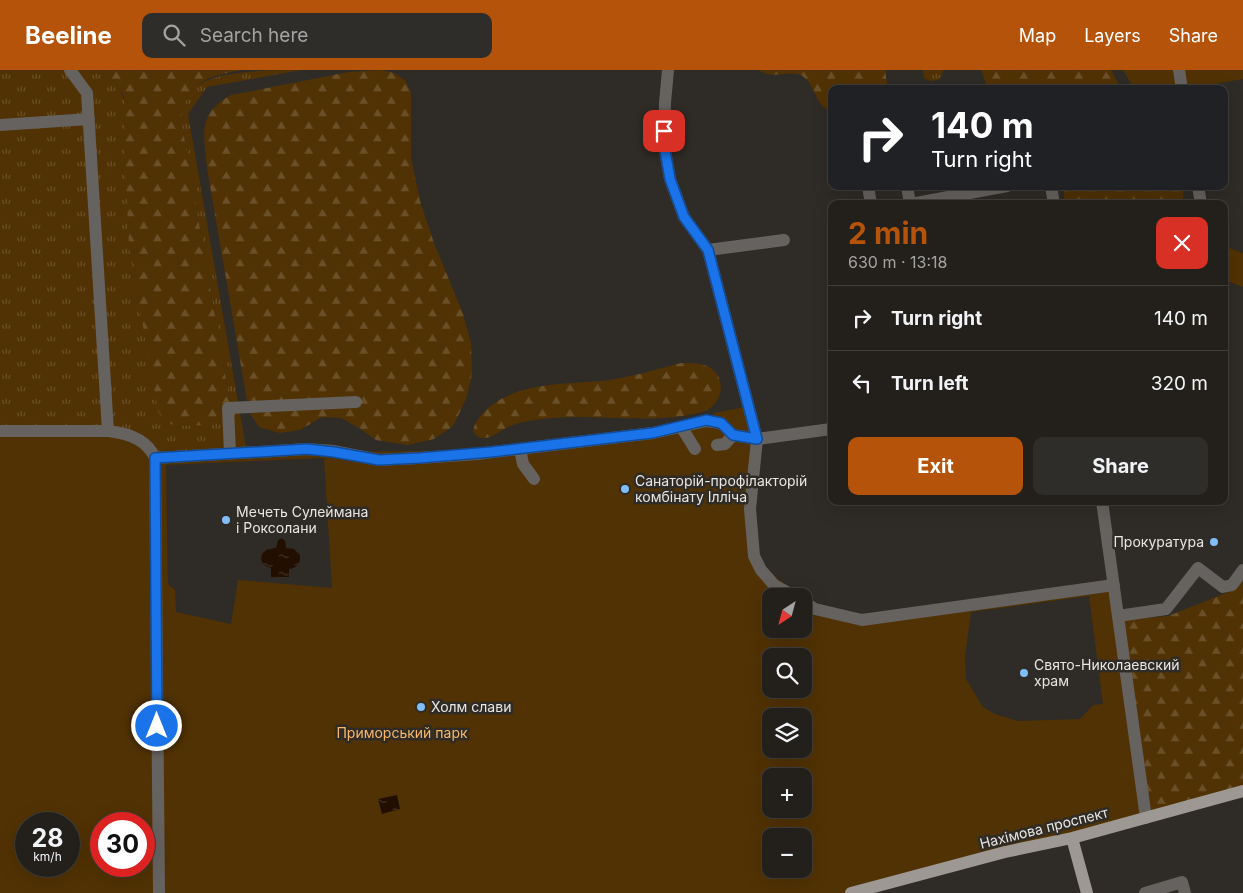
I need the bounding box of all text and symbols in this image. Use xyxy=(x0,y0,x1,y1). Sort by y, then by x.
search box xyxy=(142,13,492,58)
text: Beeline xyxy=(25,21,112,50)
icon: search xyxy=(160,21,188,49)
text: Search here xyxy=(200,24,308,47)
text: Map xyxy=(1019,25,1056,46)
text: Layers xyxy=(1084,25,1141,46)
text: Share xyxy=(1169,25,1218,46)
text: 140 m xyxy=(931,104,1034,146)
icon: right xyxy=(848,105,913,170)
pin xyxy=(643,110,685,152)
icon: arrive xyxy=(650,117,678,145)
text: Turn right xyxy=(931,146,1032,172)
text: 2 min xyxy=(848,215,928,251)
button: close xyxy=(1156,217,1208,269)
text: 630 m · 13:18 xyxy=(848,252,947,272)
icon: right xyxy=(848,304,876,332)
text: Turn right xyxy=(891,307,982,330)
text: 140 m xyxy=(1154,307,1208,330)
icon: left xyxy=(848,369,876,397)
text: Turn left xyxy=(891,372,969,395)
text: 320 m xyxy=(1151,372,1208,395)
button: Exit xyxy=(848,437,1023,495)
button: Share xyxy=(1033,437,1208,495)
place label: Санаторій-профілакторій комбінату Ілліча xyxy=(635,472,807,505)
marker: Санаторій-профілакторій комбінату Ілліча xyxy=(619,483,631,495)
place label: Мечеть Сулеймана і Роксолани xyxy=(236,503,368,536)
marker: Мечеть Сулеймана і Роксолани xyxy=(220,514,232,526)
place label: Прокуратура xyxy=(1113,533,1204,550)
marker: Прокуратура xyxy=(1208,536,1220,548)
north arrow xyxy=(762,588,812,638)
map controls xyxy=(762,588,812,878)
button: search xyxy=(762,648,812,698)
place label: Свято-Николаевский храм xyxy=(1034,656,1180,689)
marker: Свято-Николаевский храм xyxy=(1018,667,1030,679)
place label: Холм слави xyxy=(431,698,511,715)
position arrow xyxy=(130,699,182,751)
marker: Холм слави xyxy=(415,701,427,713)
button: layers xyxy=(762,708,812,758)
park label: Приморський парк xyxy=(336,724,468,741)
button: + xyxy=(762,768,812,818)
street label: Нахімова проспект xyxy=(978,803,1110,852)
speed limit sign: 30 xyxy=(90,812,155,877)
text: 28 xyxy=(31,823,64,853)
button: − xyxy=(762,828,812,878)
text: km/h xyxy=(33,849,62,864)

